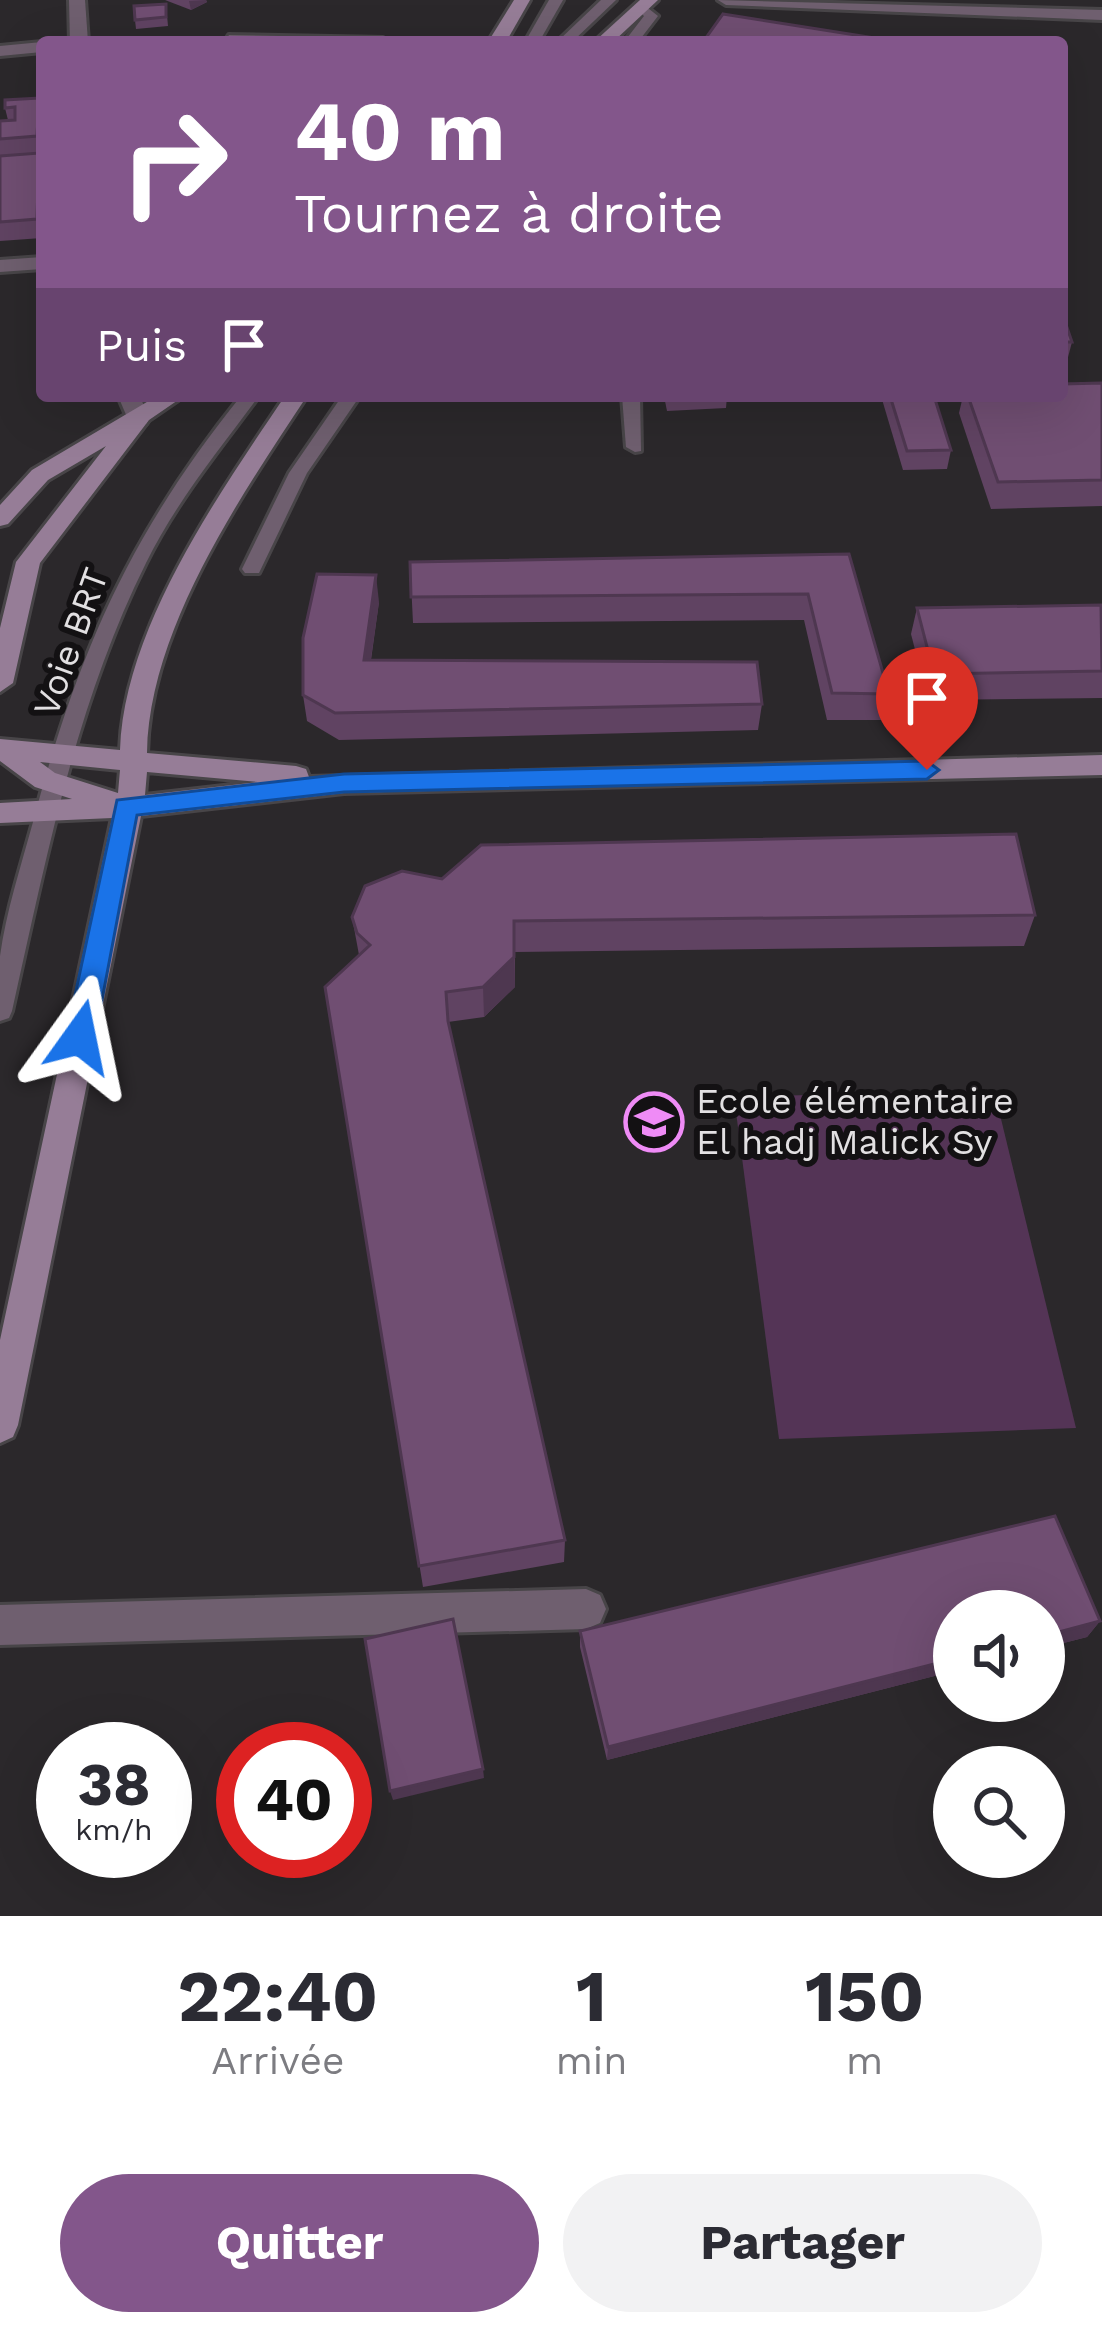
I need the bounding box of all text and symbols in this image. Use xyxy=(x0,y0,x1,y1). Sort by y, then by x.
text: 40 m xyxy=(294,82,505,180)
icon: right xyxy=(96,84,252,240)
text: Tournez à droite xyxy=(294,182,724,245)
icon: arrive xyxy=(211,312,277,378)
text: Puis xyxy=(96,319,187,372)
street label: Voie BRT xyxy=(25,562,117,722)
pin xyxy=(876,647,978,770)
icon: arrive xyxy=(894,665,960,731)
position arrow xyxy=(17,974,143,1100)
place label: Ecole élémentaire El hadj Malick Sy xyxy=(696,1080,1014,1163)
school or university icon: Ecole élémentaire El hadj Malick Sy xyxy=(623,1091,685,1153)
map controls xyxy=(933,1590,1065,1878)
button: sound xyxy=(933,1590,1065,1722)
speed limit sign: 40 xyxy=(216,1722,372,1878)
button: search xyxy=(933,1746,1065,1878)
text: 38 xyxy=(77,1749,151,1820)
text: km/h xyxy=(75,1812,153,1847)
text: 22:40 xyxy=(178,1954,378,2038)
text: 1 xyxy=(576,1954,607,2038)
text: 150 xyxy=(805,1954,924,2038)
text: Arrivée xyxy=(211,2038,344,2083)
text: min xyxy=(556,2038,627,2083)
text: m xyxy=(846,2038,883,2083)
button: Quitter xyxy=(60,2174,539,2312)
button: Partager xyxy=(563,2174,1042,2312)

